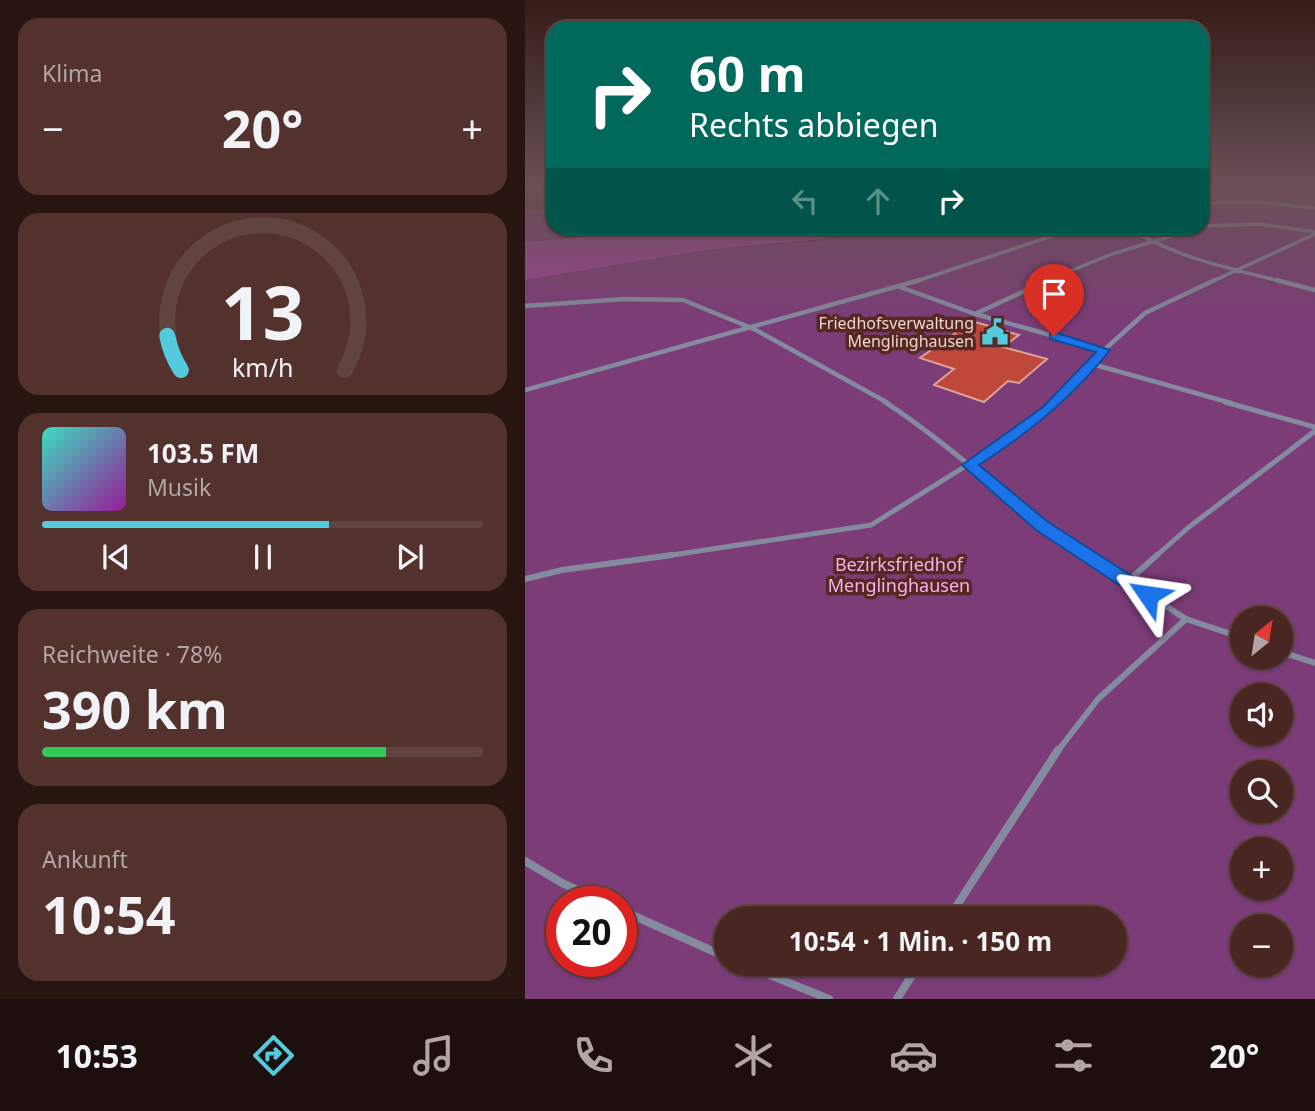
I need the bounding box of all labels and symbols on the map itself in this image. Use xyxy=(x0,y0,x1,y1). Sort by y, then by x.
pin xyxy=(1024,264,1084,336)
place label: Friedhofsverwaltung Menglinghausen xyxy=(819,312,974,352)
public building icon: Friedhofsverwaltung Menglinghausen xyxy=(980,317,1010,347)
park label: Bezirksfriedhof Menglinghausen xyxy=(828,552,970,597)
position arrow xyxy=(1111,558,1185,632)
north arrow xyxy=(1230,606,1293,668)
speed limit sign: 20 xyxy=(546,886,637,977)

